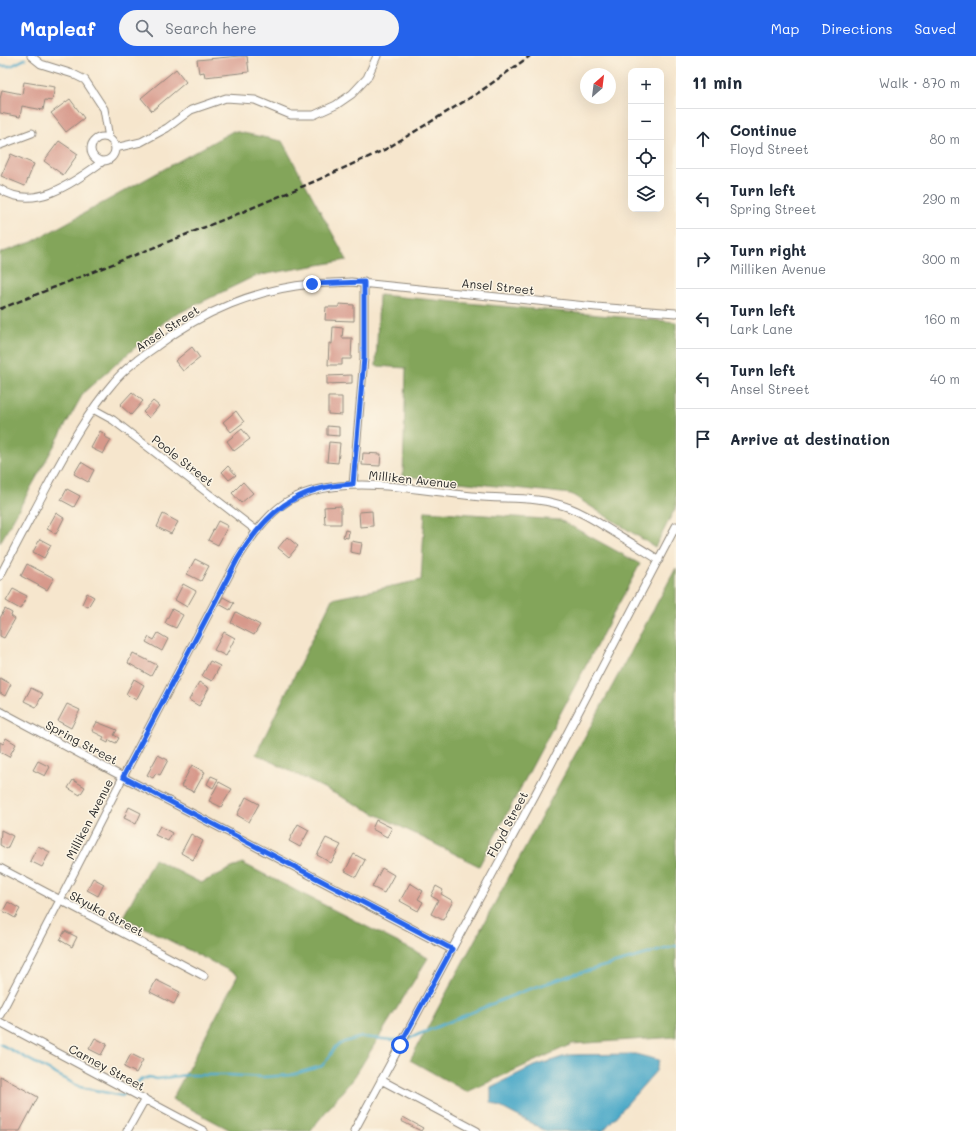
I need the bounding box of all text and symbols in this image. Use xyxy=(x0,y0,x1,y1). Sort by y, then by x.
search box xyxy=(119,10,399,46)
text: Mapleaf xyxy=(20,16,95,41)
icon: search xyxy=(133,17,155,39)
text: Search here xyxy=(165,18,257,38)
text: Map xyxy=(771,19,799,38)
text: Directions xyxy=(821,19,892,38)
text: Saved xyxy=(914,19,956,38)
north arrow xyxy=(580,68,616,104)
map controls xyxy=(628,68,664,212)
button: + xyxy=(628,68,664,104)
text: 11 min xyxy=(692,71,742,93)
text: Walk · 870 m xyxy=(879,74,960,91)
button: − xyxy=(628,104,664,140)
text: Continue xyxy=(730,120,797,140)
icon: ahead xyxy=(692,128,714,150)
text: 80 m xyxy=(930,130,960,147)
button: locate xyxy=(628,140,664,176)
text: Floyd Street xyxy=(730,140,809,157)
button: layers xyxy=(628,176,664,212)
text: Turn left xyxy=(730,180,795,200)
icon: left xyxy=(692,188,714,210)
text: 290 m xyxy=(923,190,960,207)
text: Spring Street xyxy=(730,200,816,217)
text: Turn right xyxy=(730,240,807,260)
icon: right xyxy=(692,248,714,270)
text: 300 m xyxy=(922,250,960,267)
text: Milliken Avenue xyxy=(730,260,826,277)
street label: Ansel Street xyxy=(461,274,535,298)
route end xyxy=(303,275,321,293)
text: Turn left xyxy=(730,300,795,320)
street label: Ansel Street xyxy=(132,301,202,355)
icon: left xyxy=(692,308,714,330)
text: 160 m xyxy=(924,310,960,327)
text: Lark Lane xyxy=(730,320,793,337)
text: Turn left xyxy=(730,360,795,380)
icon: left xyxy=(692,368,714,390)
text: 40 m xyxy=(930,370,960,387)
text: Ansel Street xyxy=(730,380,809,397)
icon: arrive xyxy=(692,428,714,450)
text: Arrive at destination xyxy=(730,429,890,449)
street label: Poole Street xyxy=(149,431,217,489)
street label: Milliken Avenue xyxy=(368,466,458,492)
street label: Spring Street xyxy=(43,716,121,768)
street label: Milliken Avenue xyxy=(62,776,116,862)
street label: Floyd Street xyxy=(483,788,531,860)
street label: Skyuka Street xyxy=(67,887,147,939)
route start xyxy=(391,1036,409,1054)
street label: Carney Street xyxy=(66,1040,148,1094)

